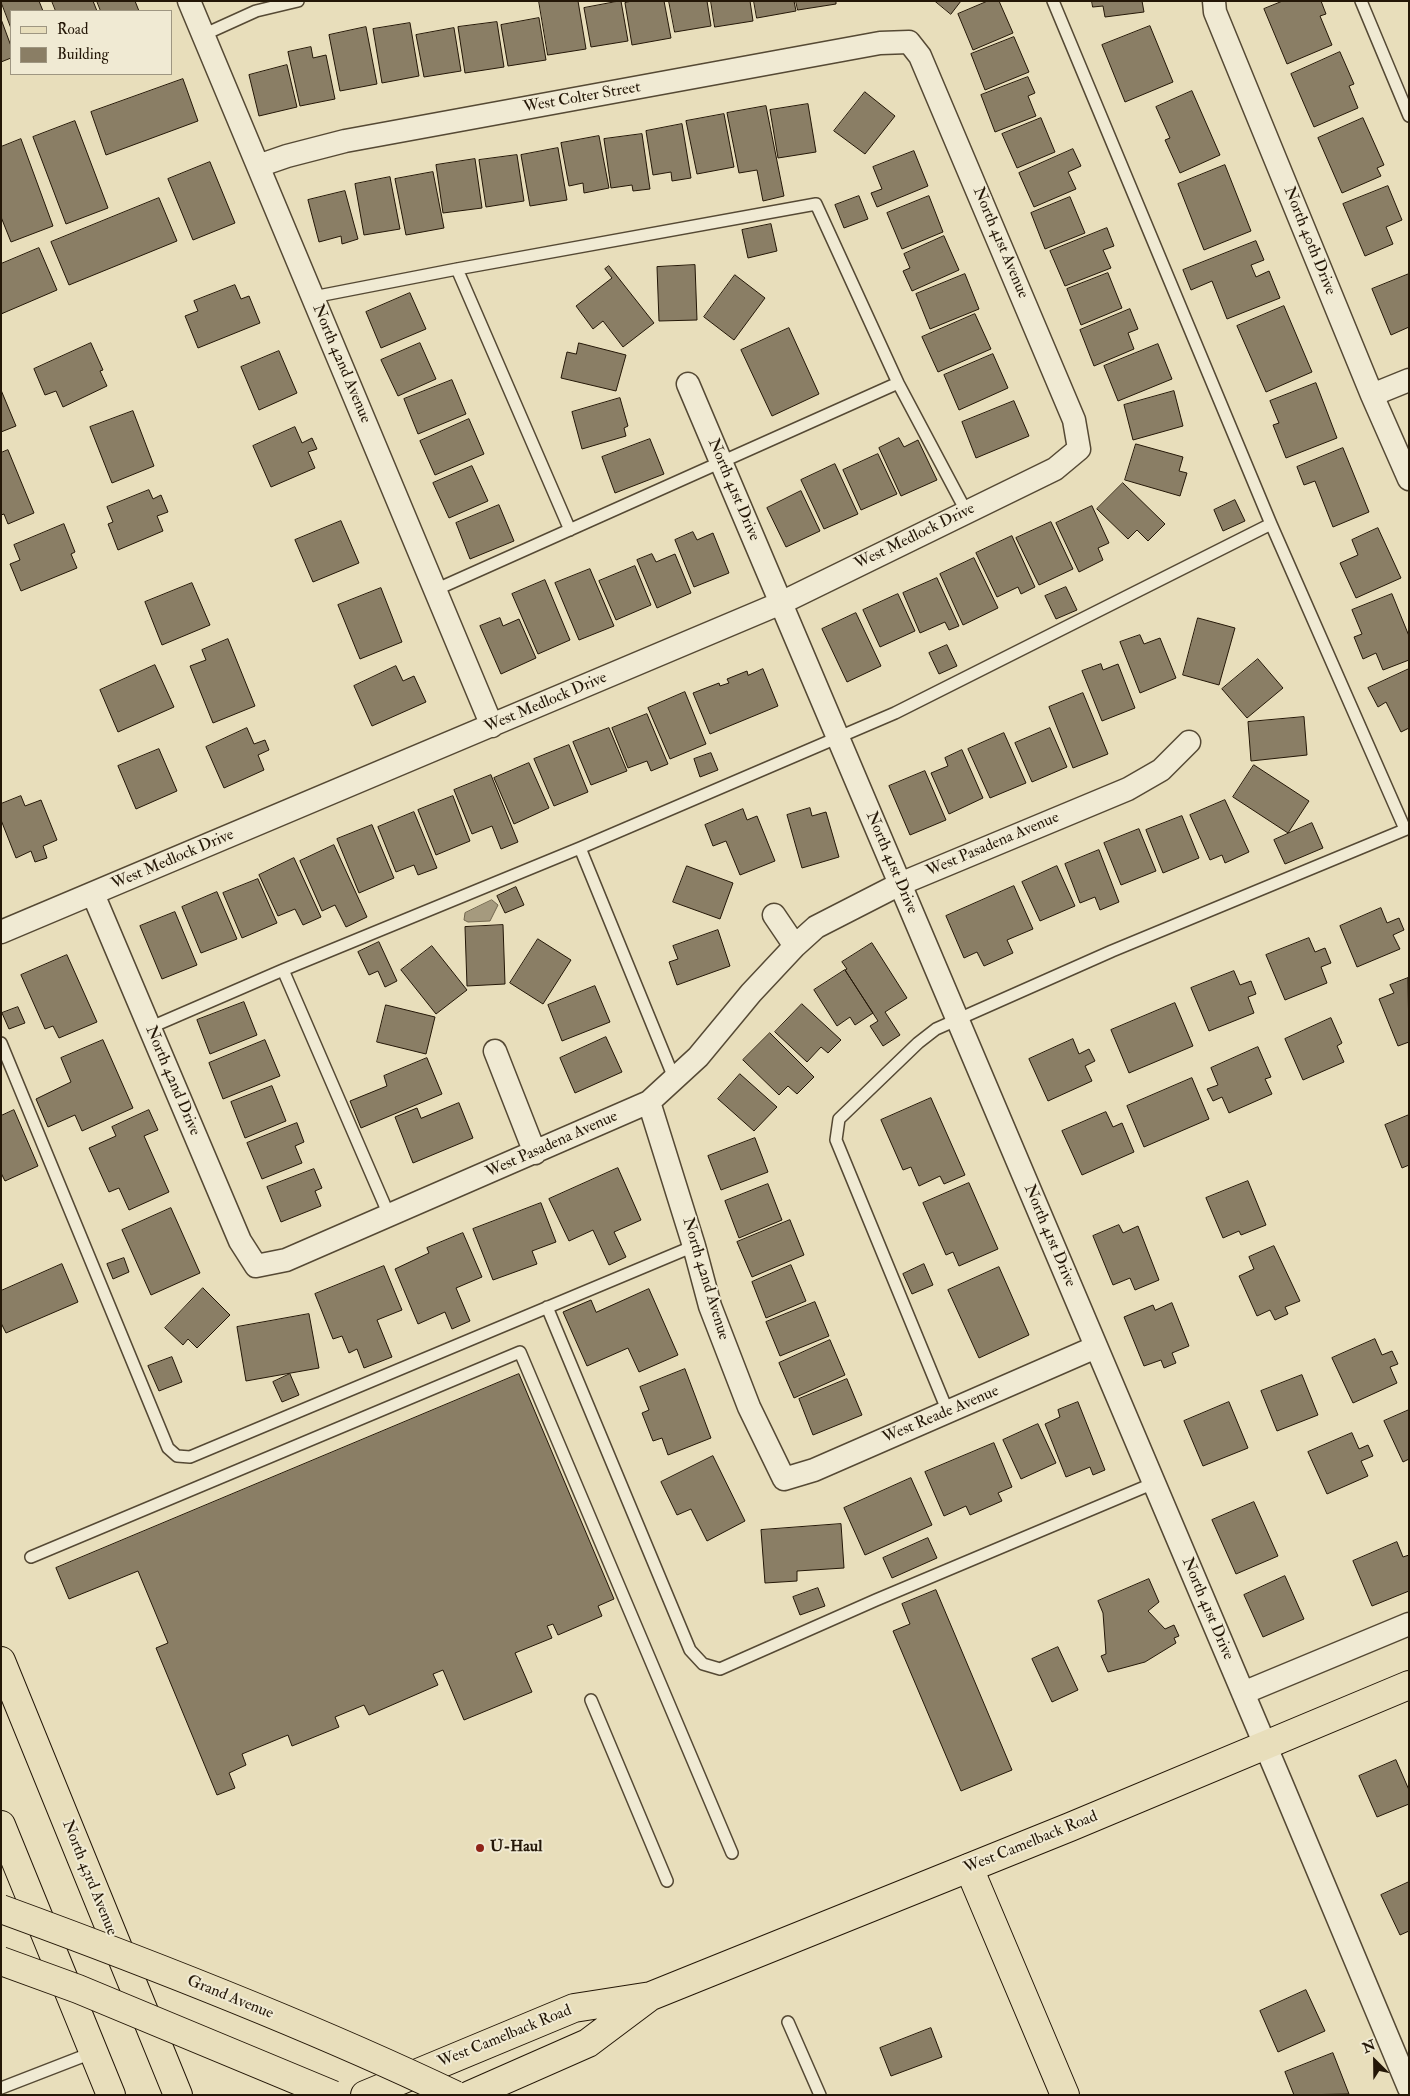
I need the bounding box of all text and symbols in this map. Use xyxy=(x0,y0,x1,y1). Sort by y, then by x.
legend xyxy=(10,10,172,75)
text: Road xyxy=(57,20,88,39)
text: Building xyxy=(57,45,109,64)
street label: West Colter Street xyxy=(522,78,642,118)
street label: North 41st Avenue xyxy=(968,184,1032,302)
street label: North 40th Drive xyxy=(1279,184,1339,298)
street label: North 42nd Avenue xyxy=(307,302,375,426)
street label: North 41st Drive xyxy=(703,436,763,544)
street label: West Medlock Drive xyxy=(852,500,978,574)
street label: West Medlock Drive xyxy=(482,669,610,737)
street label: West Pasadena Avenue xyxy=(924,808,1062,882)
street label: North 41st Drive xyxy=(861,809,921,917)
street label: West Medlock Drive xyxy=(109,826,237,894)
street label: North 42nd Drive xyxy=(140,1023,204,1139)
street label: West Pasadena Avenue xyxy=(483,1107,621,1183)
street label: North 41st Drive xyxy=(1019,1182,1079,1290)
street label: North 42nd Avenue xyxy=(677,1215,733,1343)
street label: West Reade Avenue xyxy=(880,1382,1002,1448)
street label: North 41st Drive xyxy=(1177,1555,1237,1663)
street label: West Camelback Road xyxy=(961,1807,1101,1879)
street label: North 43rd Avenue xyxy=(57,1817,121,1939)
place label: U-Haul xyxy=(490,1838,542,1858)
marker: U-Haul xyxy=(474,1842,486,1854)
street label: Grand Avenue xyxy=(184,1972,276,2024)
street label: West Camelback Road xyxy=(435,2001,575,2073)
north arrow xyxy=(1350,2036,1400,2086)
text: N xyxy=(1360,2036,1378,2057)

